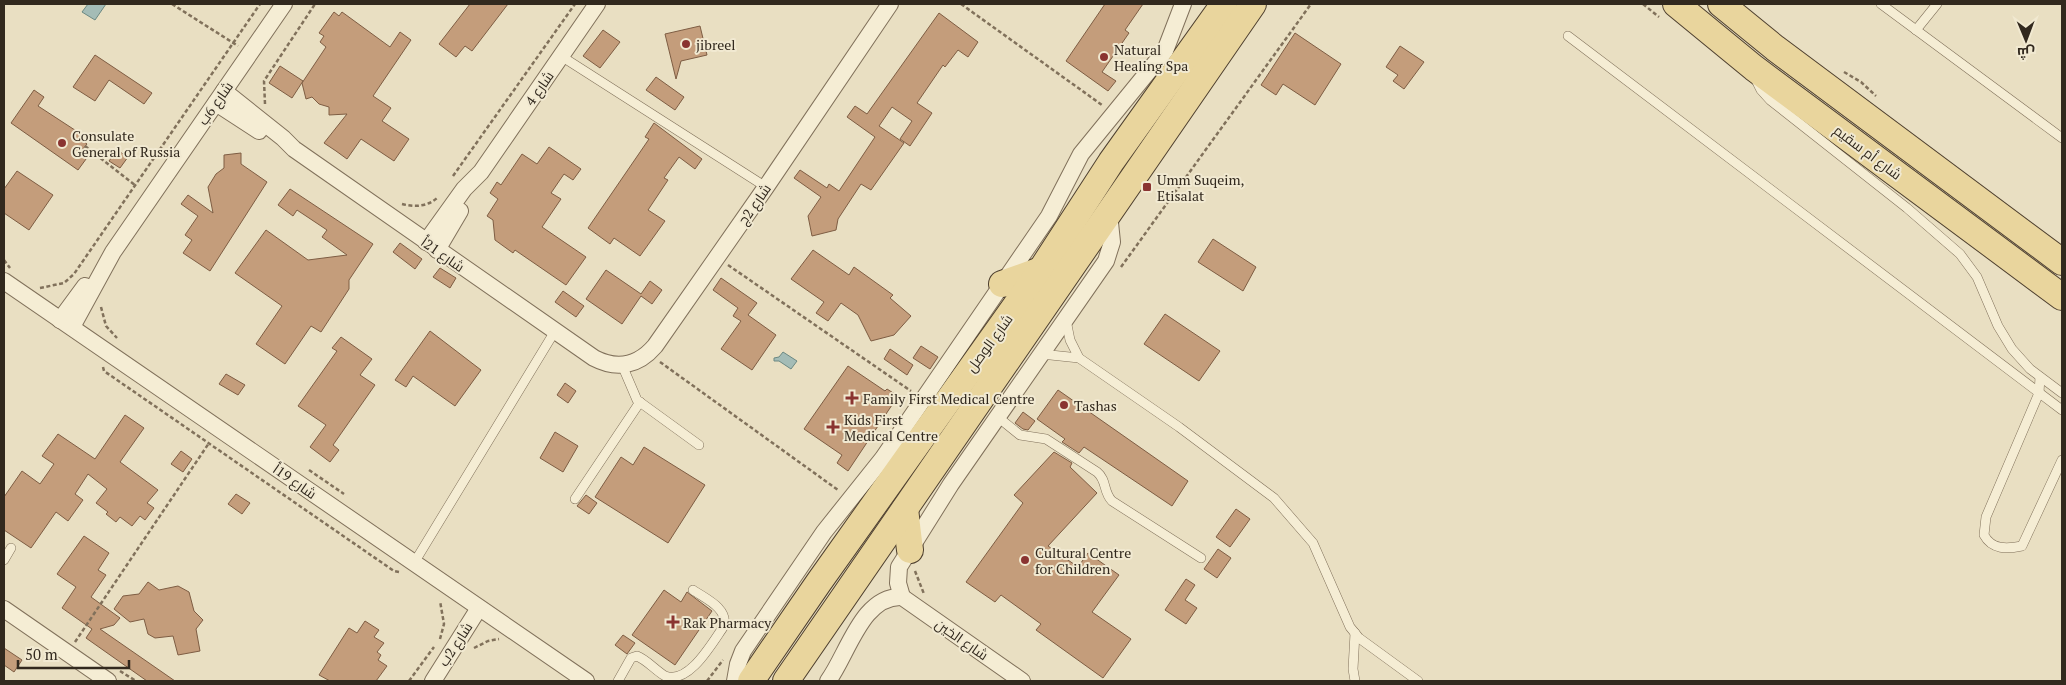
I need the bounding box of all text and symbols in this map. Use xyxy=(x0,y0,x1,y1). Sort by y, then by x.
north arrow xyxy=(2001,15,2051,65)
place label: jibreel xyxy=(696,35,736,54)
marker: jibreel xyxy=(680,38,692,50)
place label: Natural Healing Spa xyxy=(1114,40,1188,75)
text: ش xyxy=(2017,44,2035,63)
marker: Natural Healing Spa xyxy=(1098,51,1110,63)
street label: شارع 4 xyxy=(520,67,558,109)
street label: شارع 6ب xyxy=(193,77,237,129)
street label: شارع أم سقيم xyxy=(1830,120,1906,185)
place label: Consulate General of Russia xyxy=(72,126,180,161)
marker: Consulate General of Russia xyxy=(56,137,68,149)
place label: Umm Suqeim, Etisalat xyxy=(1157,170,1245,205)
street label: شارع 2ج xyxy=(733,180,775,228)
marker: Umm Suqeim, Etisalat xyxy=(1141,181,1153,193)
street label: شارع 21أ xyxy=(417,232,469,276)
street label: شارع الوصل xyxy=(961,310,1017,376)
place label: Family First Medical Centre xyxy=(863,389,1035,408)
marker: Family First Medical Centre xyxy=(845,391,859,405)
place label: Tashas xyxy=(1074,396,1117,415)
marker: Tashas xyxy=(1058,399,1070,411)
place label: Kids First Medical Centre xyxy=(844,410,938,445)
marker: Kids First Medical Centre xyxy=(826,420,840,434)
street label: شارع 19أ xyxy=(269,459,321,503)
place label: Cultural Centre for Children xyxy=(1035,543,1131,578)
marker: Cultural Centre for Children xyxy=(1019,554,1031,566)
place label: Rak Pharmacy xyxy=(683,613,772,632)
street label: شارع الخين xyxy=(932,614,992,664)
marker: Rak Pharmacy xyxy=(667,616,679,628)
street label: شارع 2ب xyxy=(434,618,476,670)
scale bar xyxy=(18,638,129,670)
text: 50 m xyxy=(25,644,58,664)

